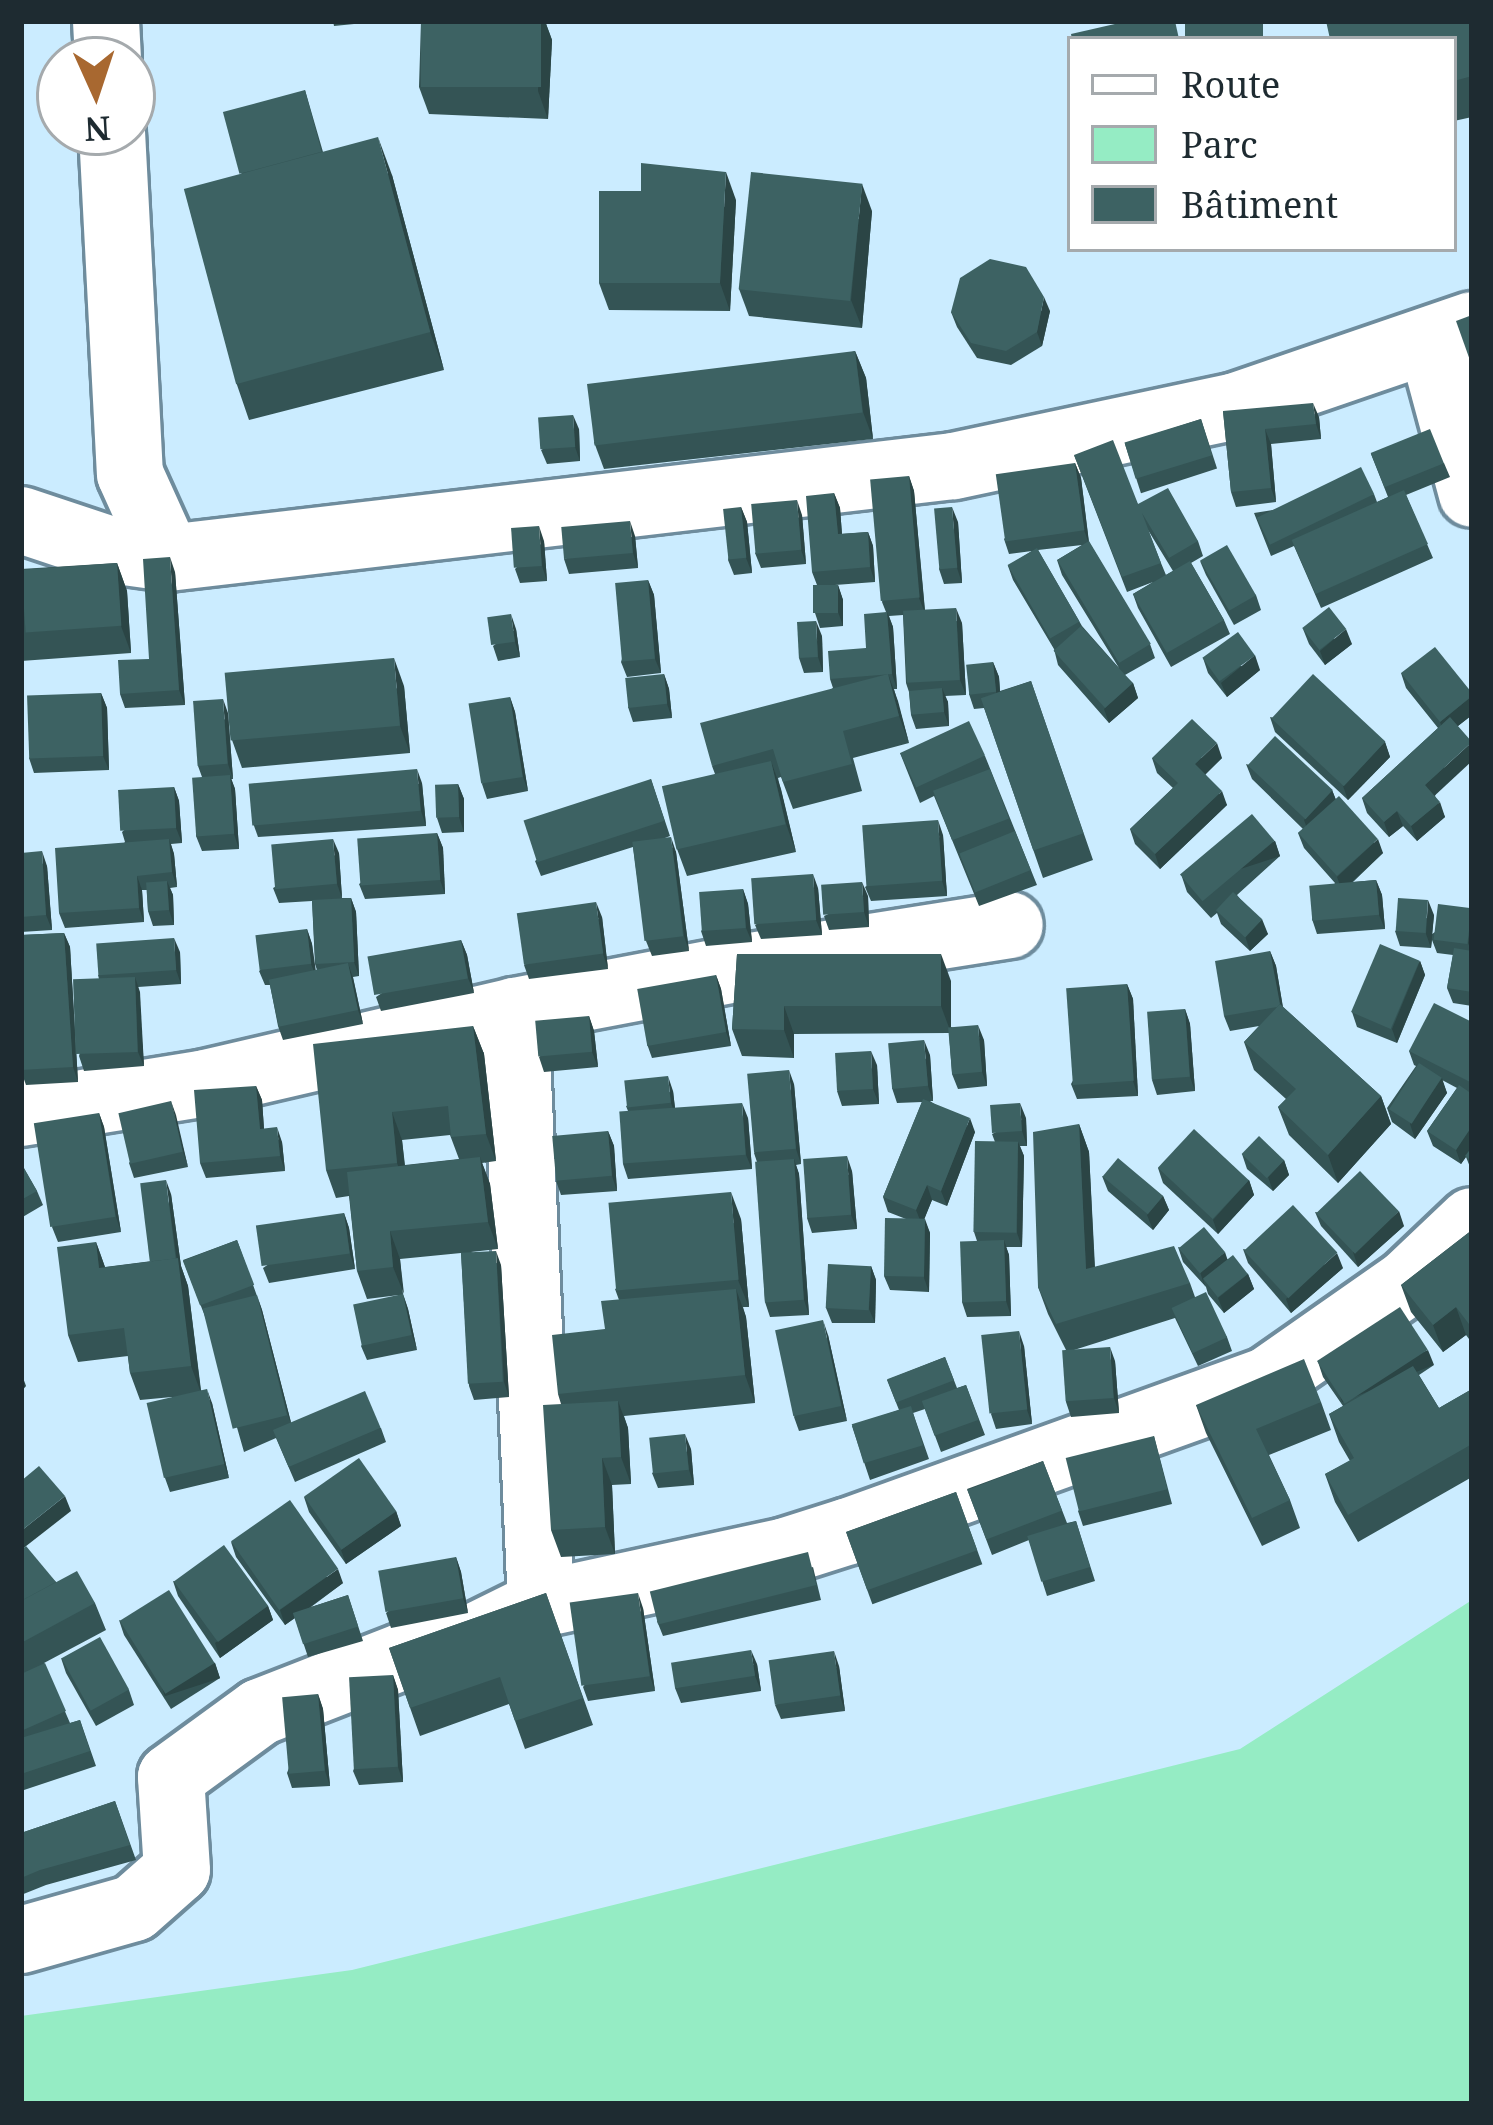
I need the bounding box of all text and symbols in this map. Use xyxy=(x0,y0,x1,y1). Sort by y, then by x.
north arrow xyxy=(36,36,156,156)
legend xyxy=(1067,36,1457,252)
text: Route xyxy=(1181,60,1280,109)
text: N xyxy=(84,106,112,153)
text: Parc xyxy=(1181,120,1258,169)
text: Bâtiment xyxy=(1181,180,1338,229)

